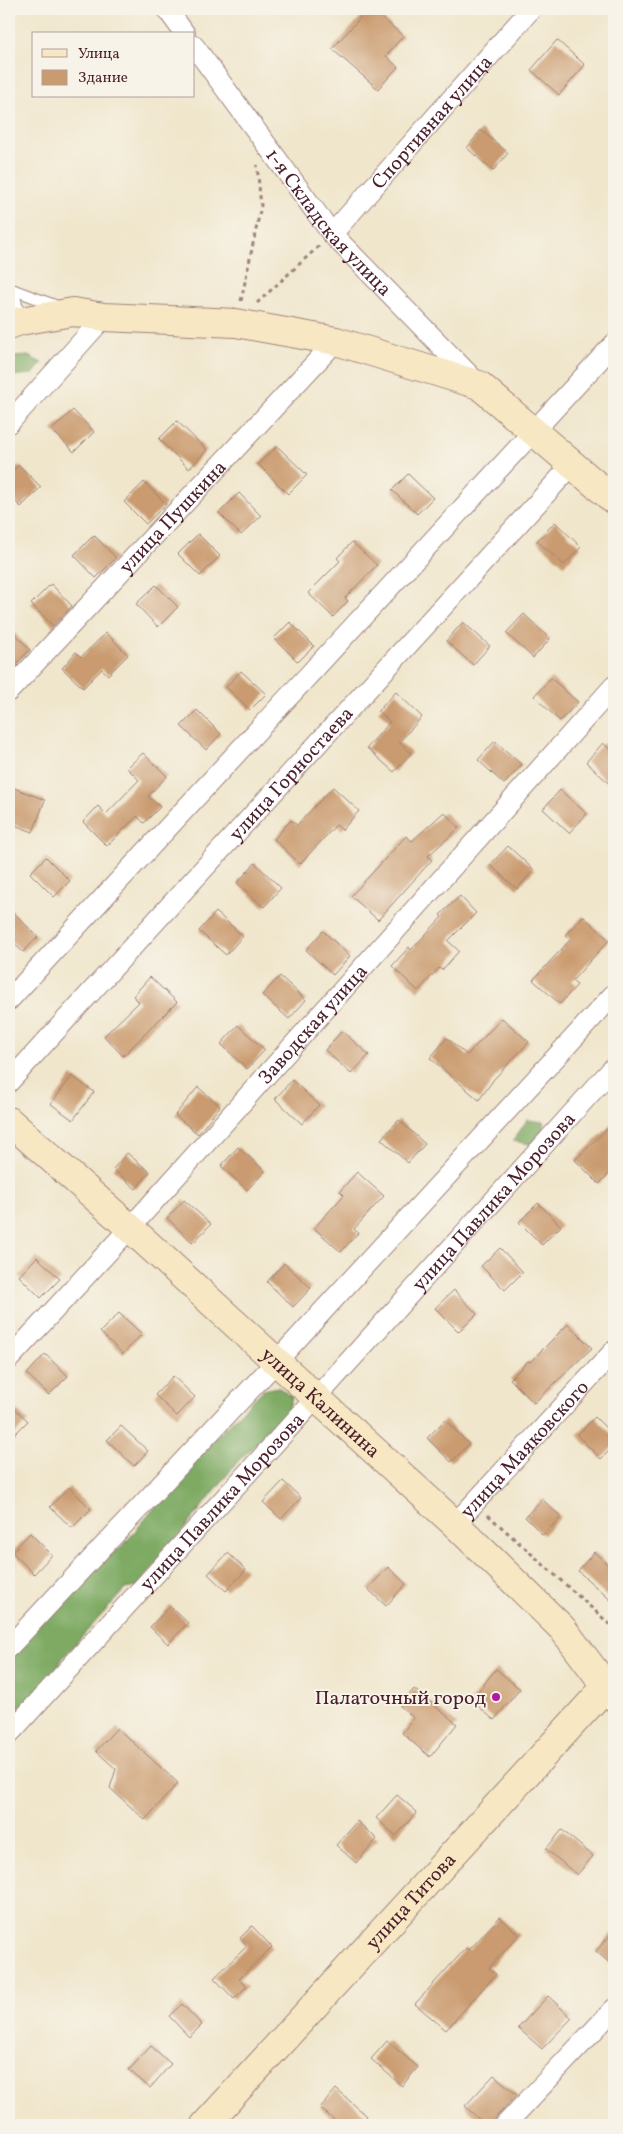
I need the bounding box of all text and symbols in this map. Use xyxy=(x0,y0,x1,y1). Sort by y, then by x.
legend xyxy=(32,32,195,98)
text: Улица xyxy=(78,44,120,65)
street label: Спортивная улица xyxy=(366,50,500,196)
text: Здание xyxy=(78,68,128,89)
street label: 1-я Складская улица xyxy=(258,143,397,303)
street label: улица Пушкина xyxy=(113,455,234,581)
street label: улица Горностаева xyxy=(224,701,361,848)
street label: Заводская улица xyxy=(253,959,375,1091)
street label: улица Павлика Морозова xyxy=(406,1107,583,1298)
street label: улица Калинина xyxy=(254,1342,386,1465)
street label: улица Маяковского xyxy=(455,1375,596,1526)
street label: улица Павлика Морозова xyxy=(134,1407,312,1598)
place label: Палаточный город xyxy=(315,1685,486,1713)
marker: Палаточный город xyxy=(490,1691,502,1703)
street label: улица Титова xyxy=(360,1847,464,1957)

